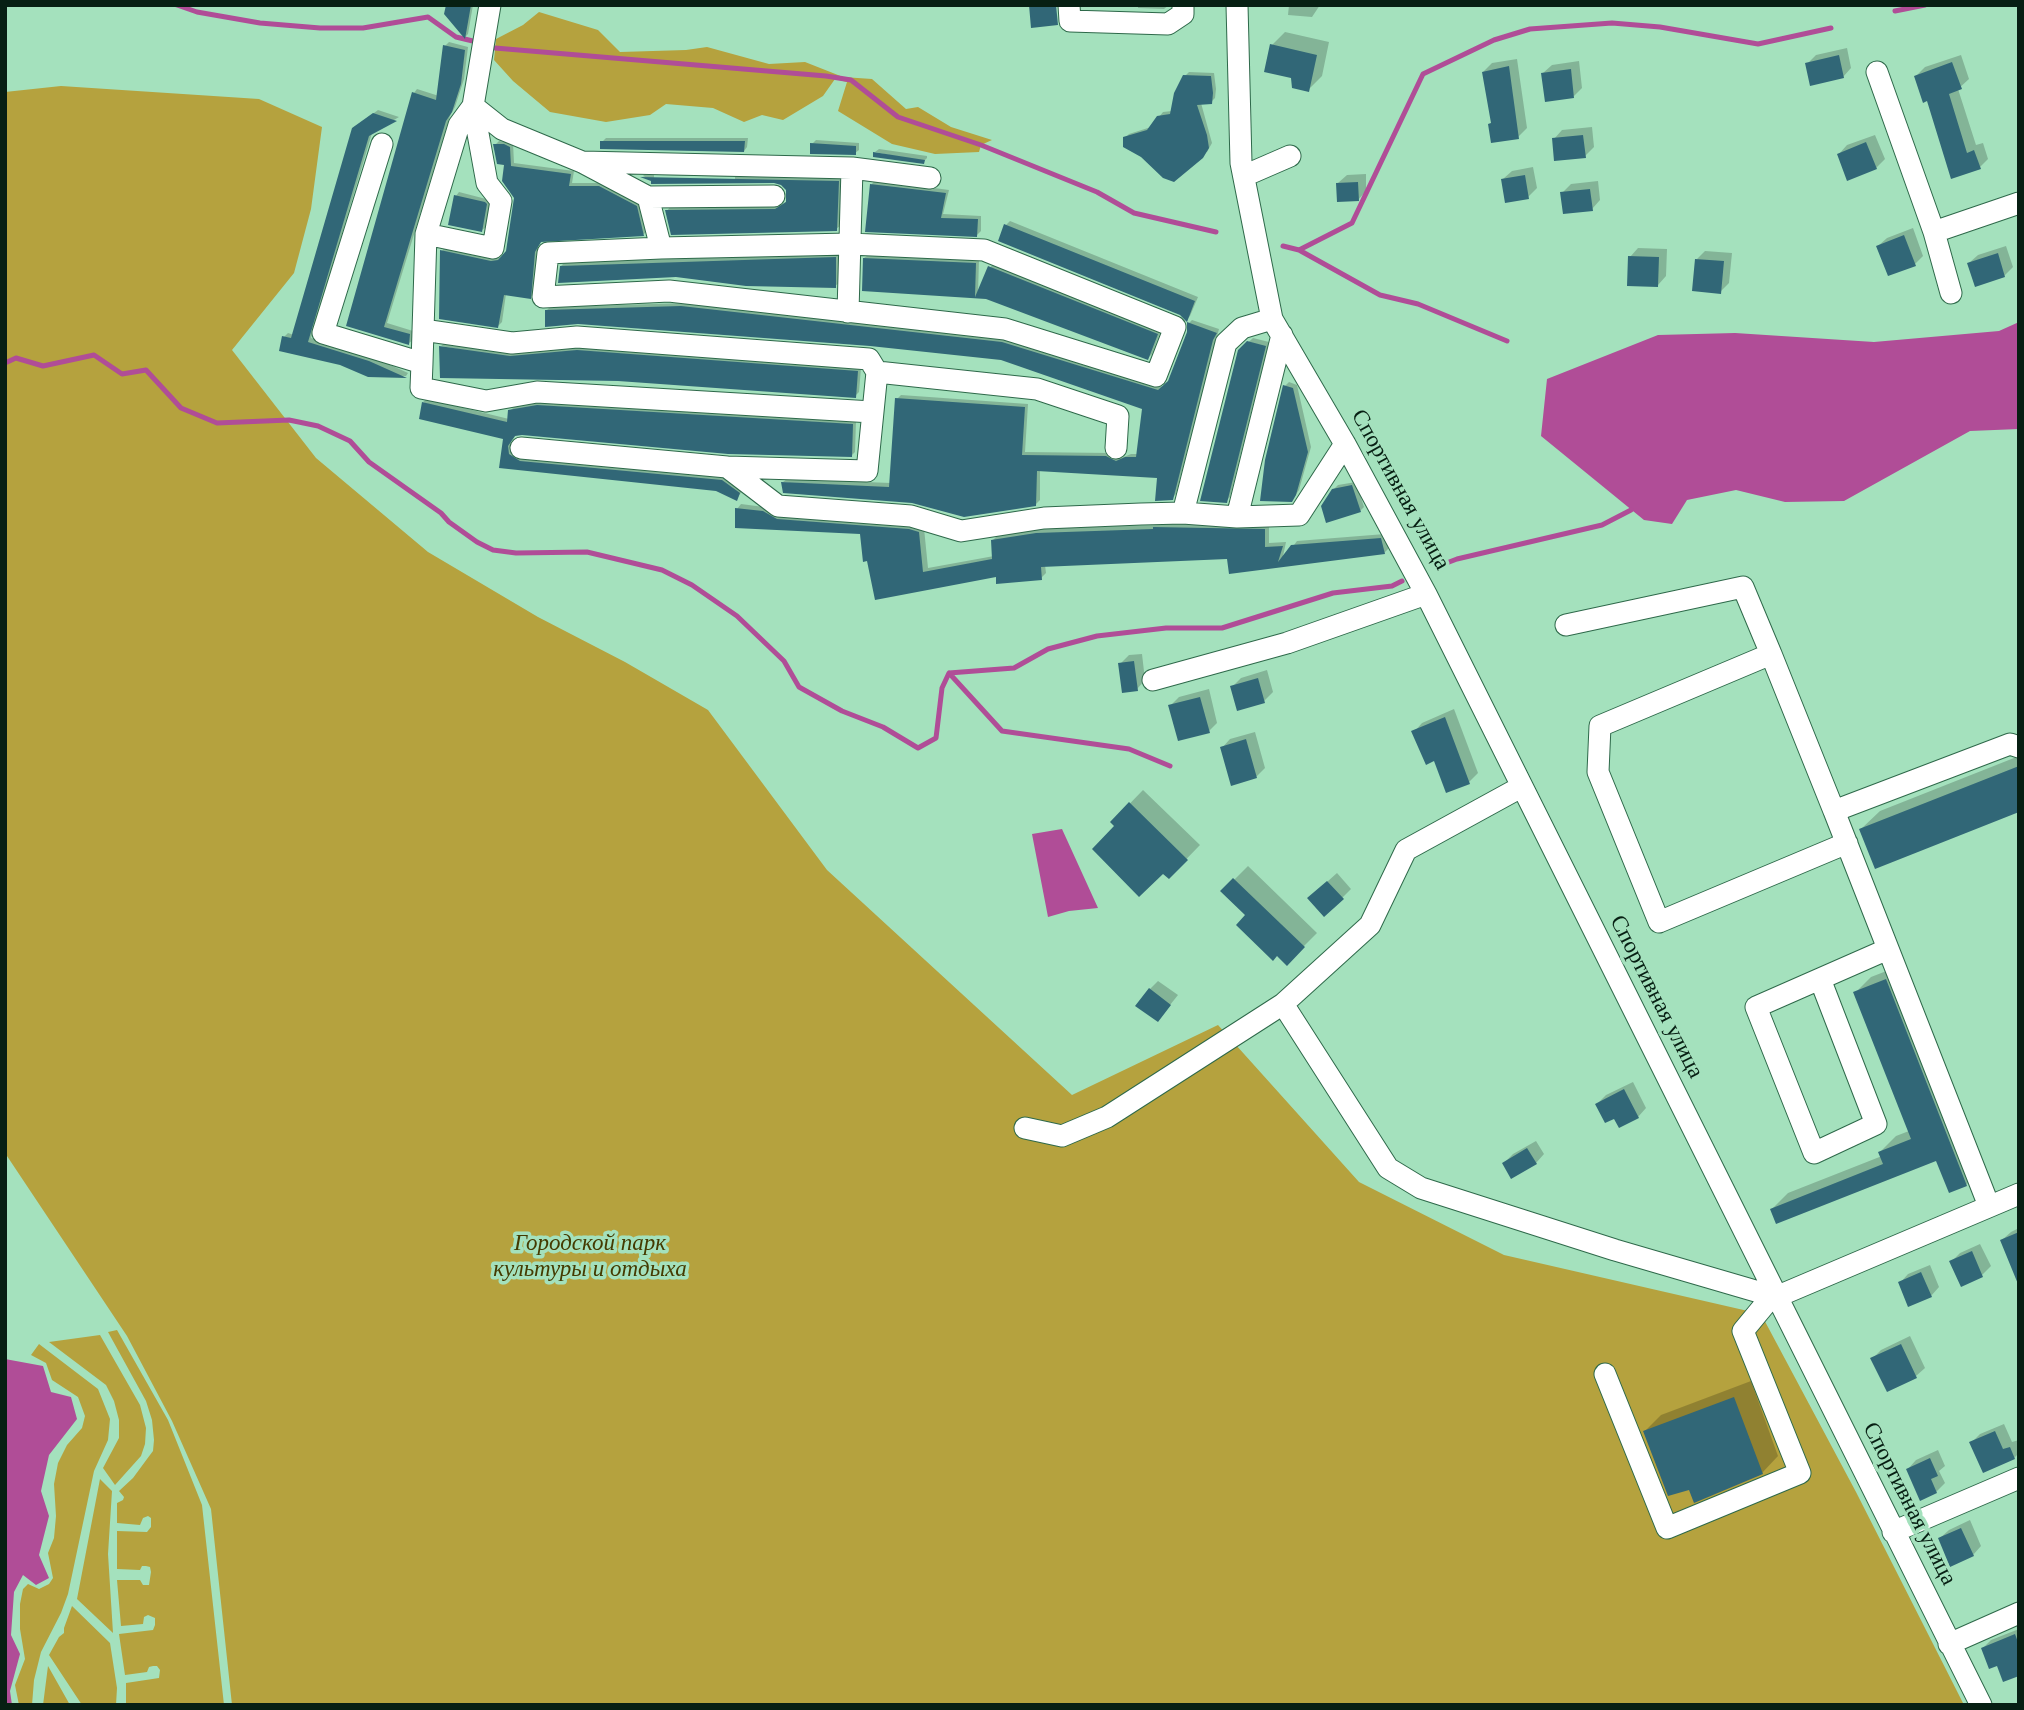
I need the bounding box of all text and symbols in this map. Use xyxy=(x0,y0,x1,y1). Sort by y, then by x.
street label: Спортивная улица xyxy=(1344,405,1456,575)
street label: Спортивная улица xyxy=(1603,911,1709,1083)
park label: Городской парк культуры и отдыха xyxy=(493,1230,687,1284)
street label: Спортивная улица xyxy=(1856,1418,1962,1590)

